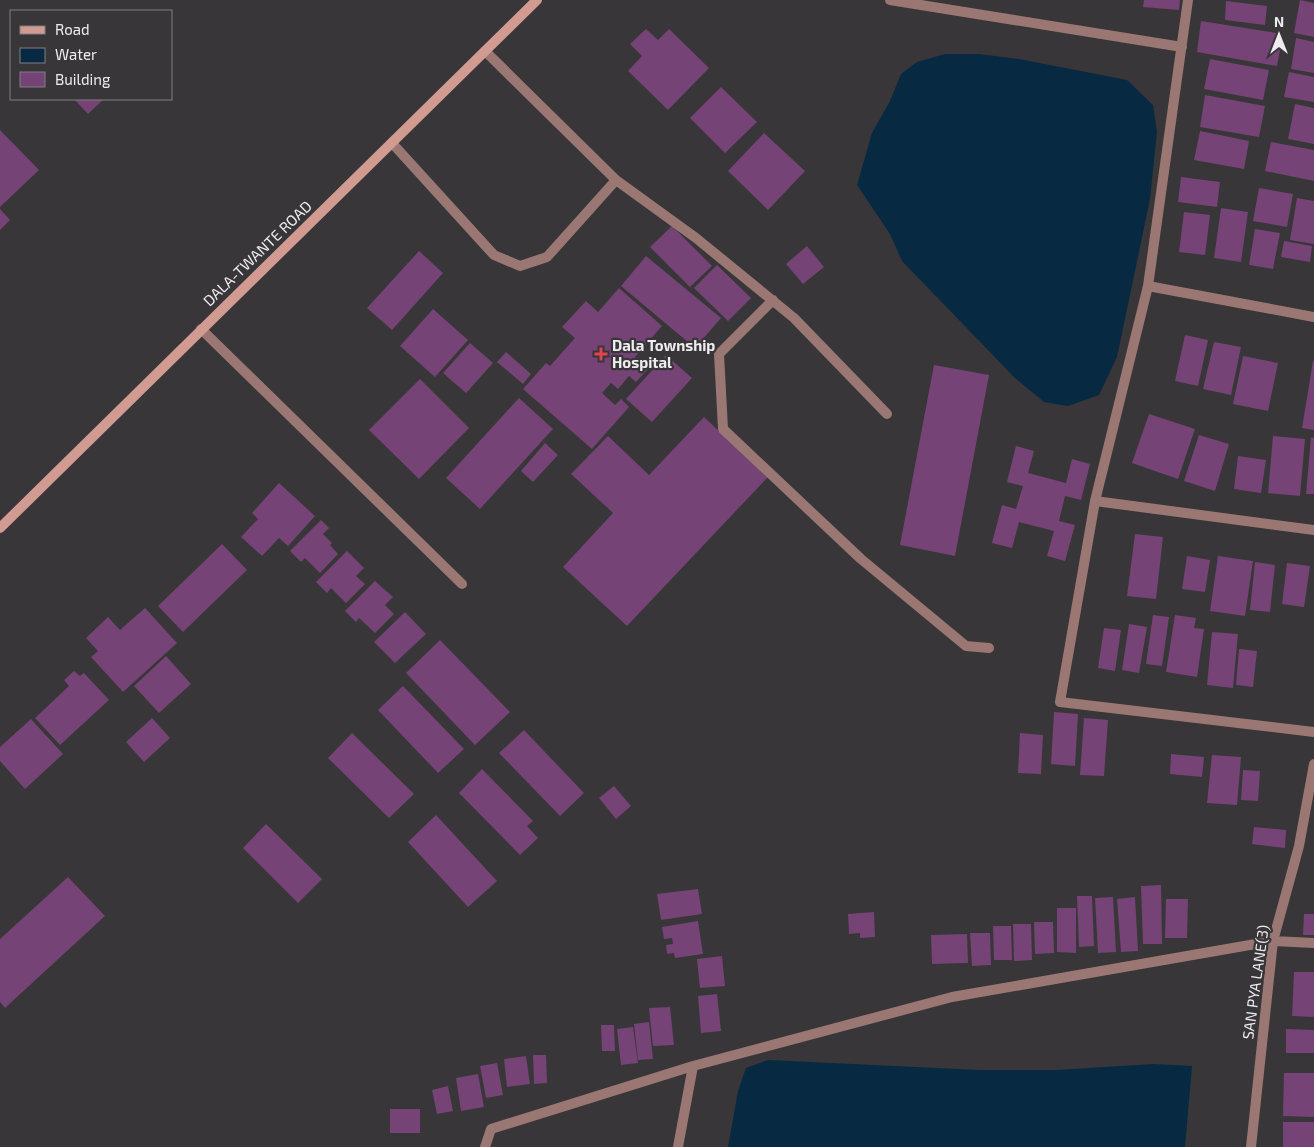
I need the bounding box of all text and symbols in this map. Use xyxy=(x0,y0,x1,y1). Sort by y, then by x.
legend xyxy=(10,10,172,100)
north arrow xyxy=(1254,10,1304,60)
text: N xyxy=(1274,13,1284,30)
text: Road xyxy=(55,20,90,38)
text: Water xyxy=(55,45,97,63)
text: Building xyxy=(55,70,111,88)
street label: DALA-TWANTE ROAD xyxy=(199,197,315,309)
place label: Dala Township Hospital xyxy=(612,336,715,371)
marker: Dala Township Hospital xyxy=(594,347,608,361)
street label: SAN PYA LANE(3) xyxy=(1238,924,1272,1040)

